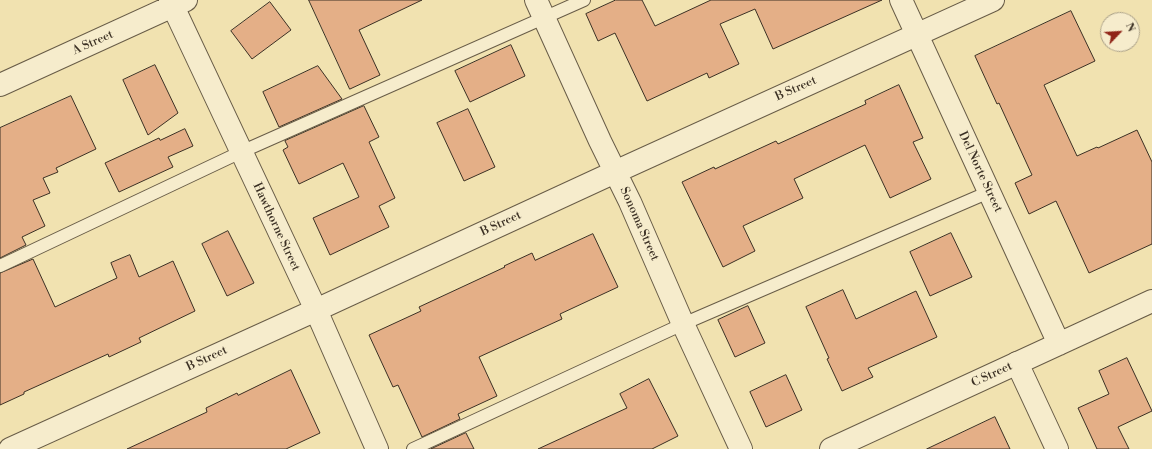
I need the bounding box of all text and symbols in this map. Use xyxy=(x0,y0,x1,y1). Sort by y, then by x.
north arrow xyxy=(1100,12,1140,52)
text: N xyxy=(1122,20,1138,34)
street label: A Street xyxy=(70,28,116,58)
street label: B Street xyxy=(773,74,819,104)
street label: Del Norte Street xyxy=(955,129,1005,215)
street label: Hawthorne Street xyxy=(249,181,303,273)
street label: Sonoma Street xyxy=(616,185,662,263)
street label: B Street xyxy=(478,208,524,240)
street label: B Street xyxy=(184,343,230,375)
street label: C Street xyxy=(969,359,1015,391)

